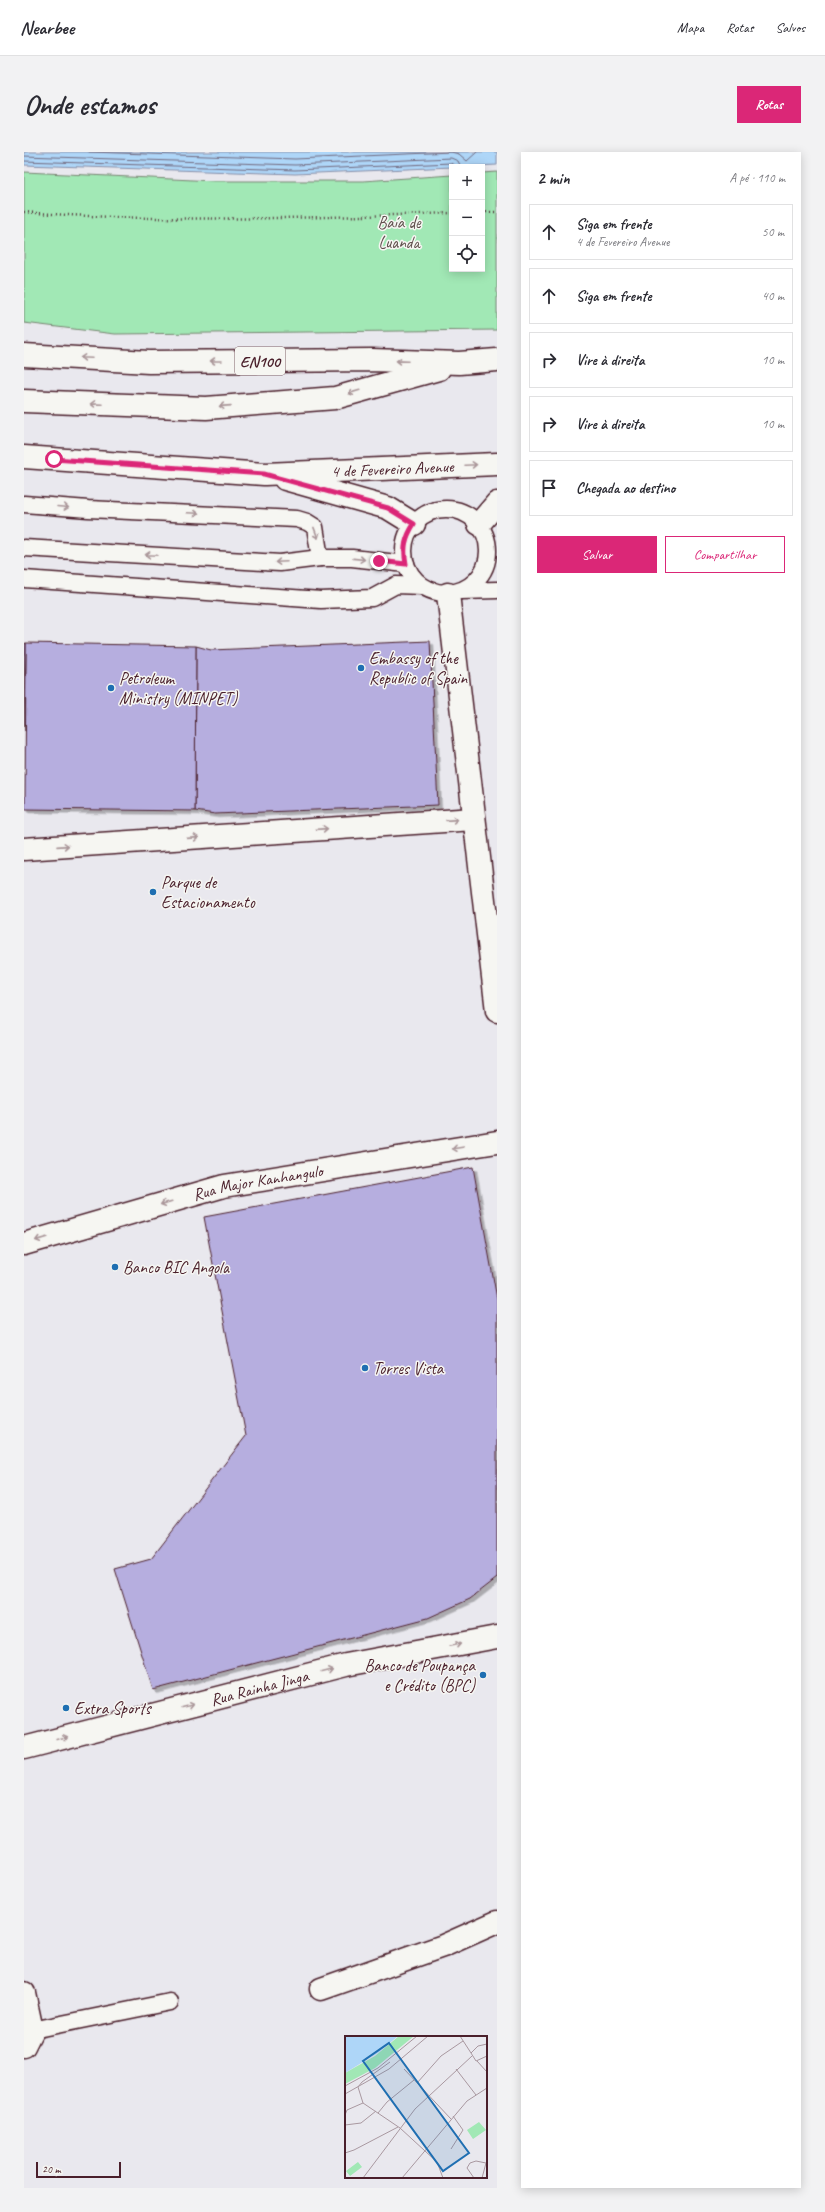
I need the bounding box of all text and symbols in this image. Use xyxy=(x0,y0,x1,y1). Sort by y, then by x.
text: Nearbee xyxy=(20,16,74,40)
text: Mapa xyxy=(677,19,704,36)
text: Rotas xyxy=(726,19,754,36)
text: Salvos xyxy=(776,19,805,36)
button: Rotas xyxy=(737,86,801,123)
text: Onde estamos xyxy=(24,87,156,122)
map controls xyxy=(449,164,485,272)
button: + xyxy=(449,164,485,200)
text: 2 min xyxy=(537,168,570,189)
text: A pé · 110 m xyxy=(729,170,785,186)
button: − xyxy=(449,200,485,236)
park label: Baía de Luanda xyxy=(377,212,422,253)
text: Siga em frente xyxy=(576,215,652,234)
icon: ahead xyxy=(538,221,560,243)
text: 50 m xyxy=(762,224,784,240)
text: 4 de Fevereiro Avenue xyxy=(576,234,670,250)
button: locate xyxy=(449,236,485,272)
icon: ahead xyxy=(538,285,560,307)
text: Siga em frente xyxy=(576,287,652,306)
text: 40 m xyxy=(762,288,784,304)
road number: EN100 xyxy=(235,347,285,375)
icon: right xyxy=(538,349,560,371)
text: Vire à direita xyxy=(576,351,645,370)
text: 10 m xyxy=(762,352,784,368)
one-way arrow xyxy=(80,354,93,362)
one-way arrow xyxy=(210,357,223,365)
one-way arrow xyxy=(396,357,409,365)
one-way arrow xyxy=(348,389,361,397)
one-way arrow xyxy=(90,400,103,408)
one-way arrow xyxy=(219,403,232,410)
icon: right xyxy=(538,413,560,435)
text: Vire à direita xyxy=(576,415,645,434)
text: 10 m xyxy=(762,416,784,432)
route start xyxy=(45,450,63,468)
street label: 4 de Fevereiro Avenue xyxy=(331,456,455,482)
one-way arrow xyxy=(464,462,477,469)
icon: arrive xyxy=(538,477,560,499)
text: Chegada ao destino xyxy=(576,479,675,498)
one-way arrow xyxy=(56,503,69,511)
one-way arrow xyxy=(186,510,199,517)
one-way arrow xyxy=(313,526,320,539)
button: Salvar xyxy=(537,536,657,573)
button: Compartilhar xyxy=(665,536,785,573)
one-way arrow xyxy=(145,552,158,559)
route end xyxy=(370,552,388,570)
one-way arrow xyxy=(352,555,365,562)
one-way arrow xyxy=(275,559,288,566)
place label: Embassy of the Republic of Spain xyxy=(369,648,469,689)
marker: Embassy of the Republic of Spain xyxy=(356,663,366,673)
place label: Petroleum Ministry (MINPET) xyxy=(119,668,239,709)
marker: Petroleum Ministry (MINPET) xyxy=(106,683,116,693)
one-way arrow xyxy=(445,817,458,824)
one-way arrow xyxy=(315,825,328,832)
one-way arrow xyxy=(186,834,199,841)
one-way arrow xyxy=(56,843,69,850)
place label: Parque de Estacionamento xyxy=(161,872,256,913)
marker: Parque de Estacionamento xyxy=(148,887,158,897)
one-way arrow xyxy=(452,1144,465,1152)
street label: Rua Major Kanhangulo xyxy=(190,1160,326,1205)
one-way arrow xyxy=(160,1200,173,1207)
one-way arrow xyxy=(35,1236,48,1243)
place label: Banco BIC Angola xyxy=(123,1257,230,1278)
marker: Banco BIC Angola xyxy=(110,1262,120,1272)
place label: Torres Vista xyxy=(373,1358,445,1379)
marker: Torres Vista xyxy=(360,1363,370,1373)
one-way arrow xyxy=(448,1641,461,1649)
place label: Banco de Poupança e Crédito (BPC) xyxy=(365,1655,477,1696)
street label: Rua Rainha Jinga xyxy=(208,1665,312,1711)
one-way arrow xyxy=(320,1666,333,1673)
marker: Banco de Poupança e Crédito (BPC) xyxy=(478,1670,488,1680)
place label: Extra Sports xyxy=(74,1698,153,1719)
one-way arrow xyxy=(181,1702,194,1709)
marker: Extra Sports xyxy=(61,1703,71,1713)
one-way arrow xyxy=(55,1734,68,1741)
inset map xyxy=(345,2036,487,2178)
scale bar xyxy=(36,2160,121,2179)
text: 20 m xyxy=(42,2162,61,2176)

